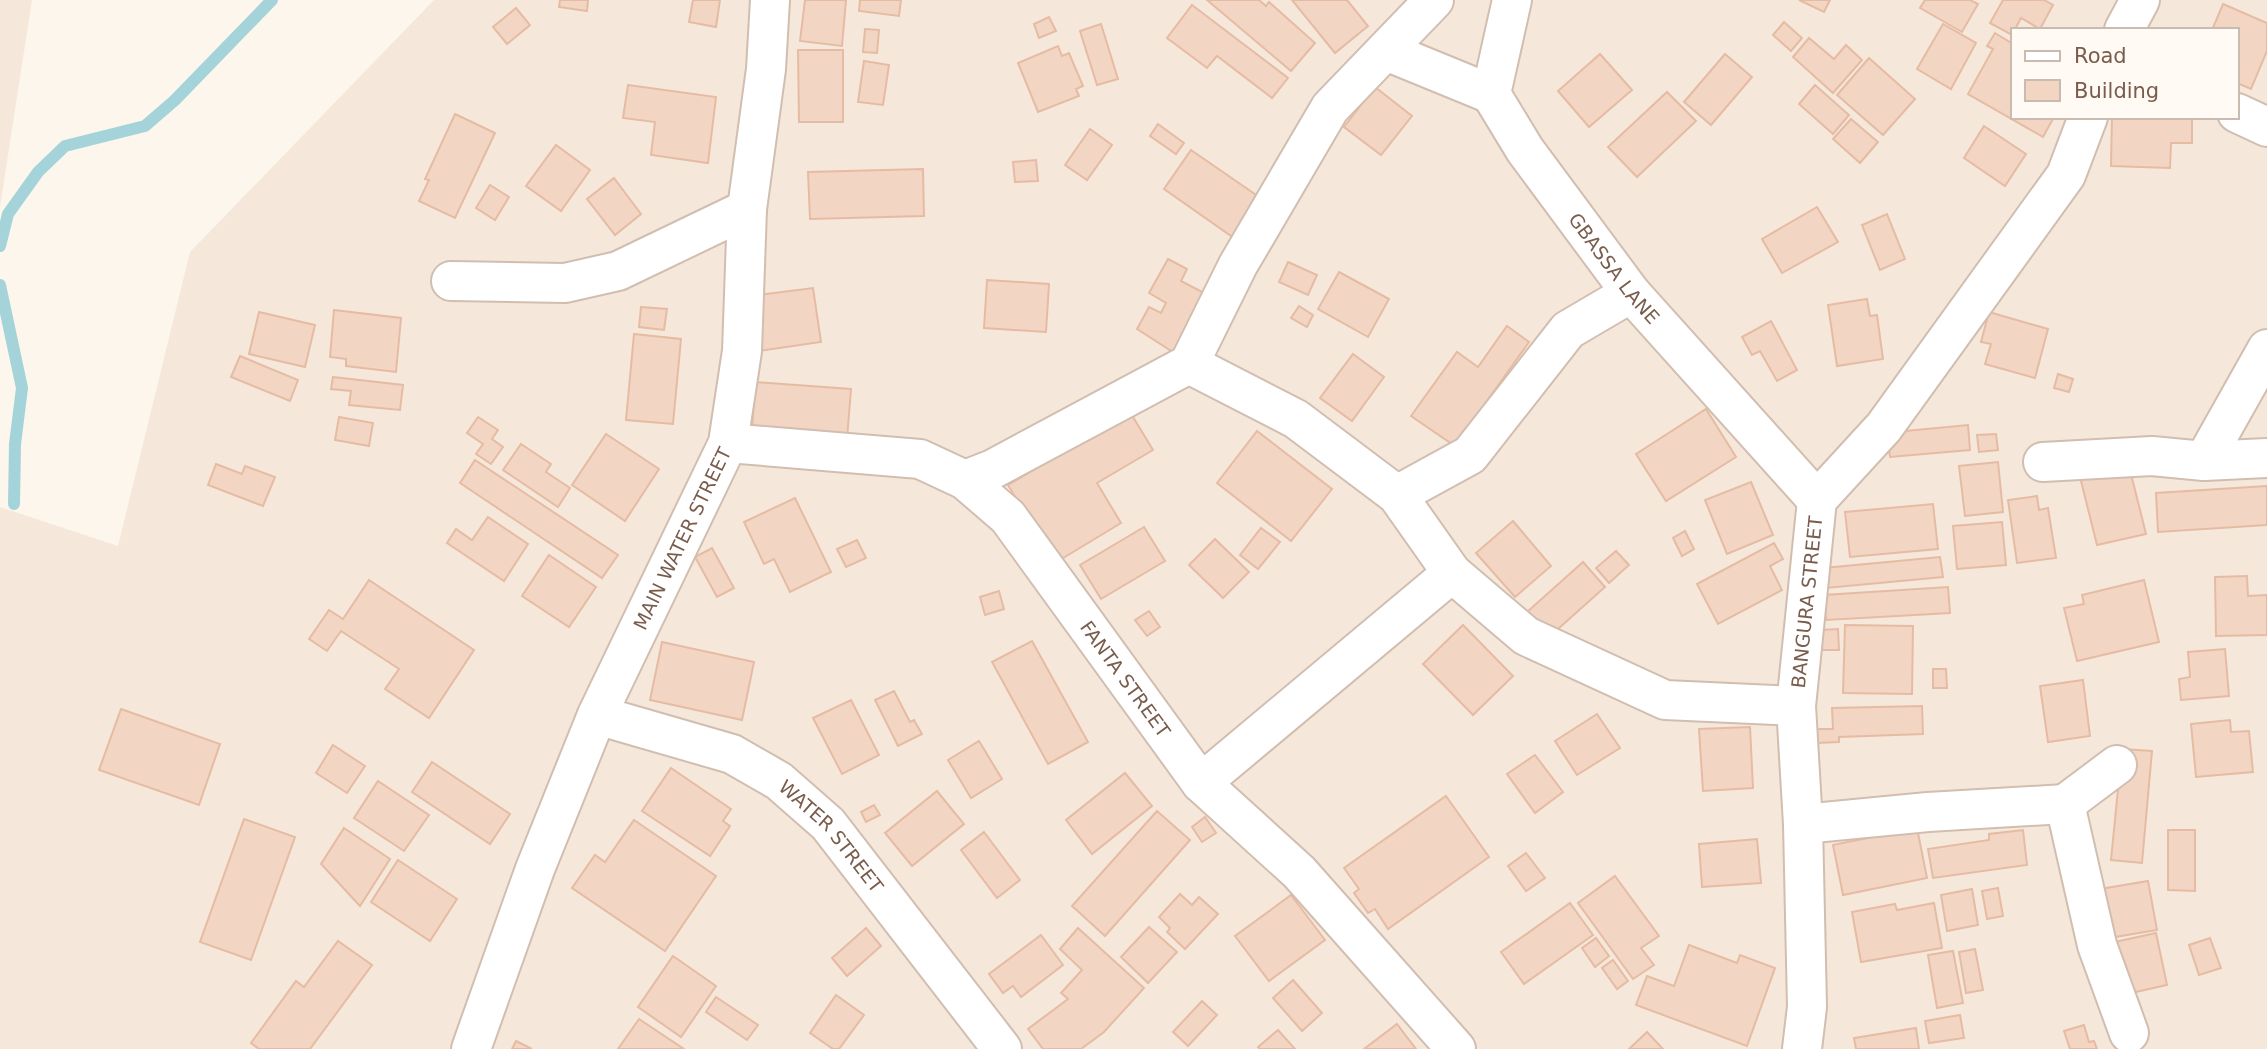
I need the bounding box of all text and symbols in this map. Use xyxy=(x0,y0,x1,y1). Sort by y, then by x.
legend xyxy=(2011,28,2239,119)
text: Road xyxy=(2074,44,2127,68)
text: Building xyxy=(2074,79,2159,103)
street label: GBASSA LANE xyxy=(1564,208,1664,328)
street label: MAIN WATER STREET xyxy=(629,443,735,633)
street label: BANGURA STREET xyxy=(1787,515,1826,689)
street label: FANTA STREET xyxy=(1076,616,1175,742)
street label: WATER STREET xyxy=(775,775,888,897)

